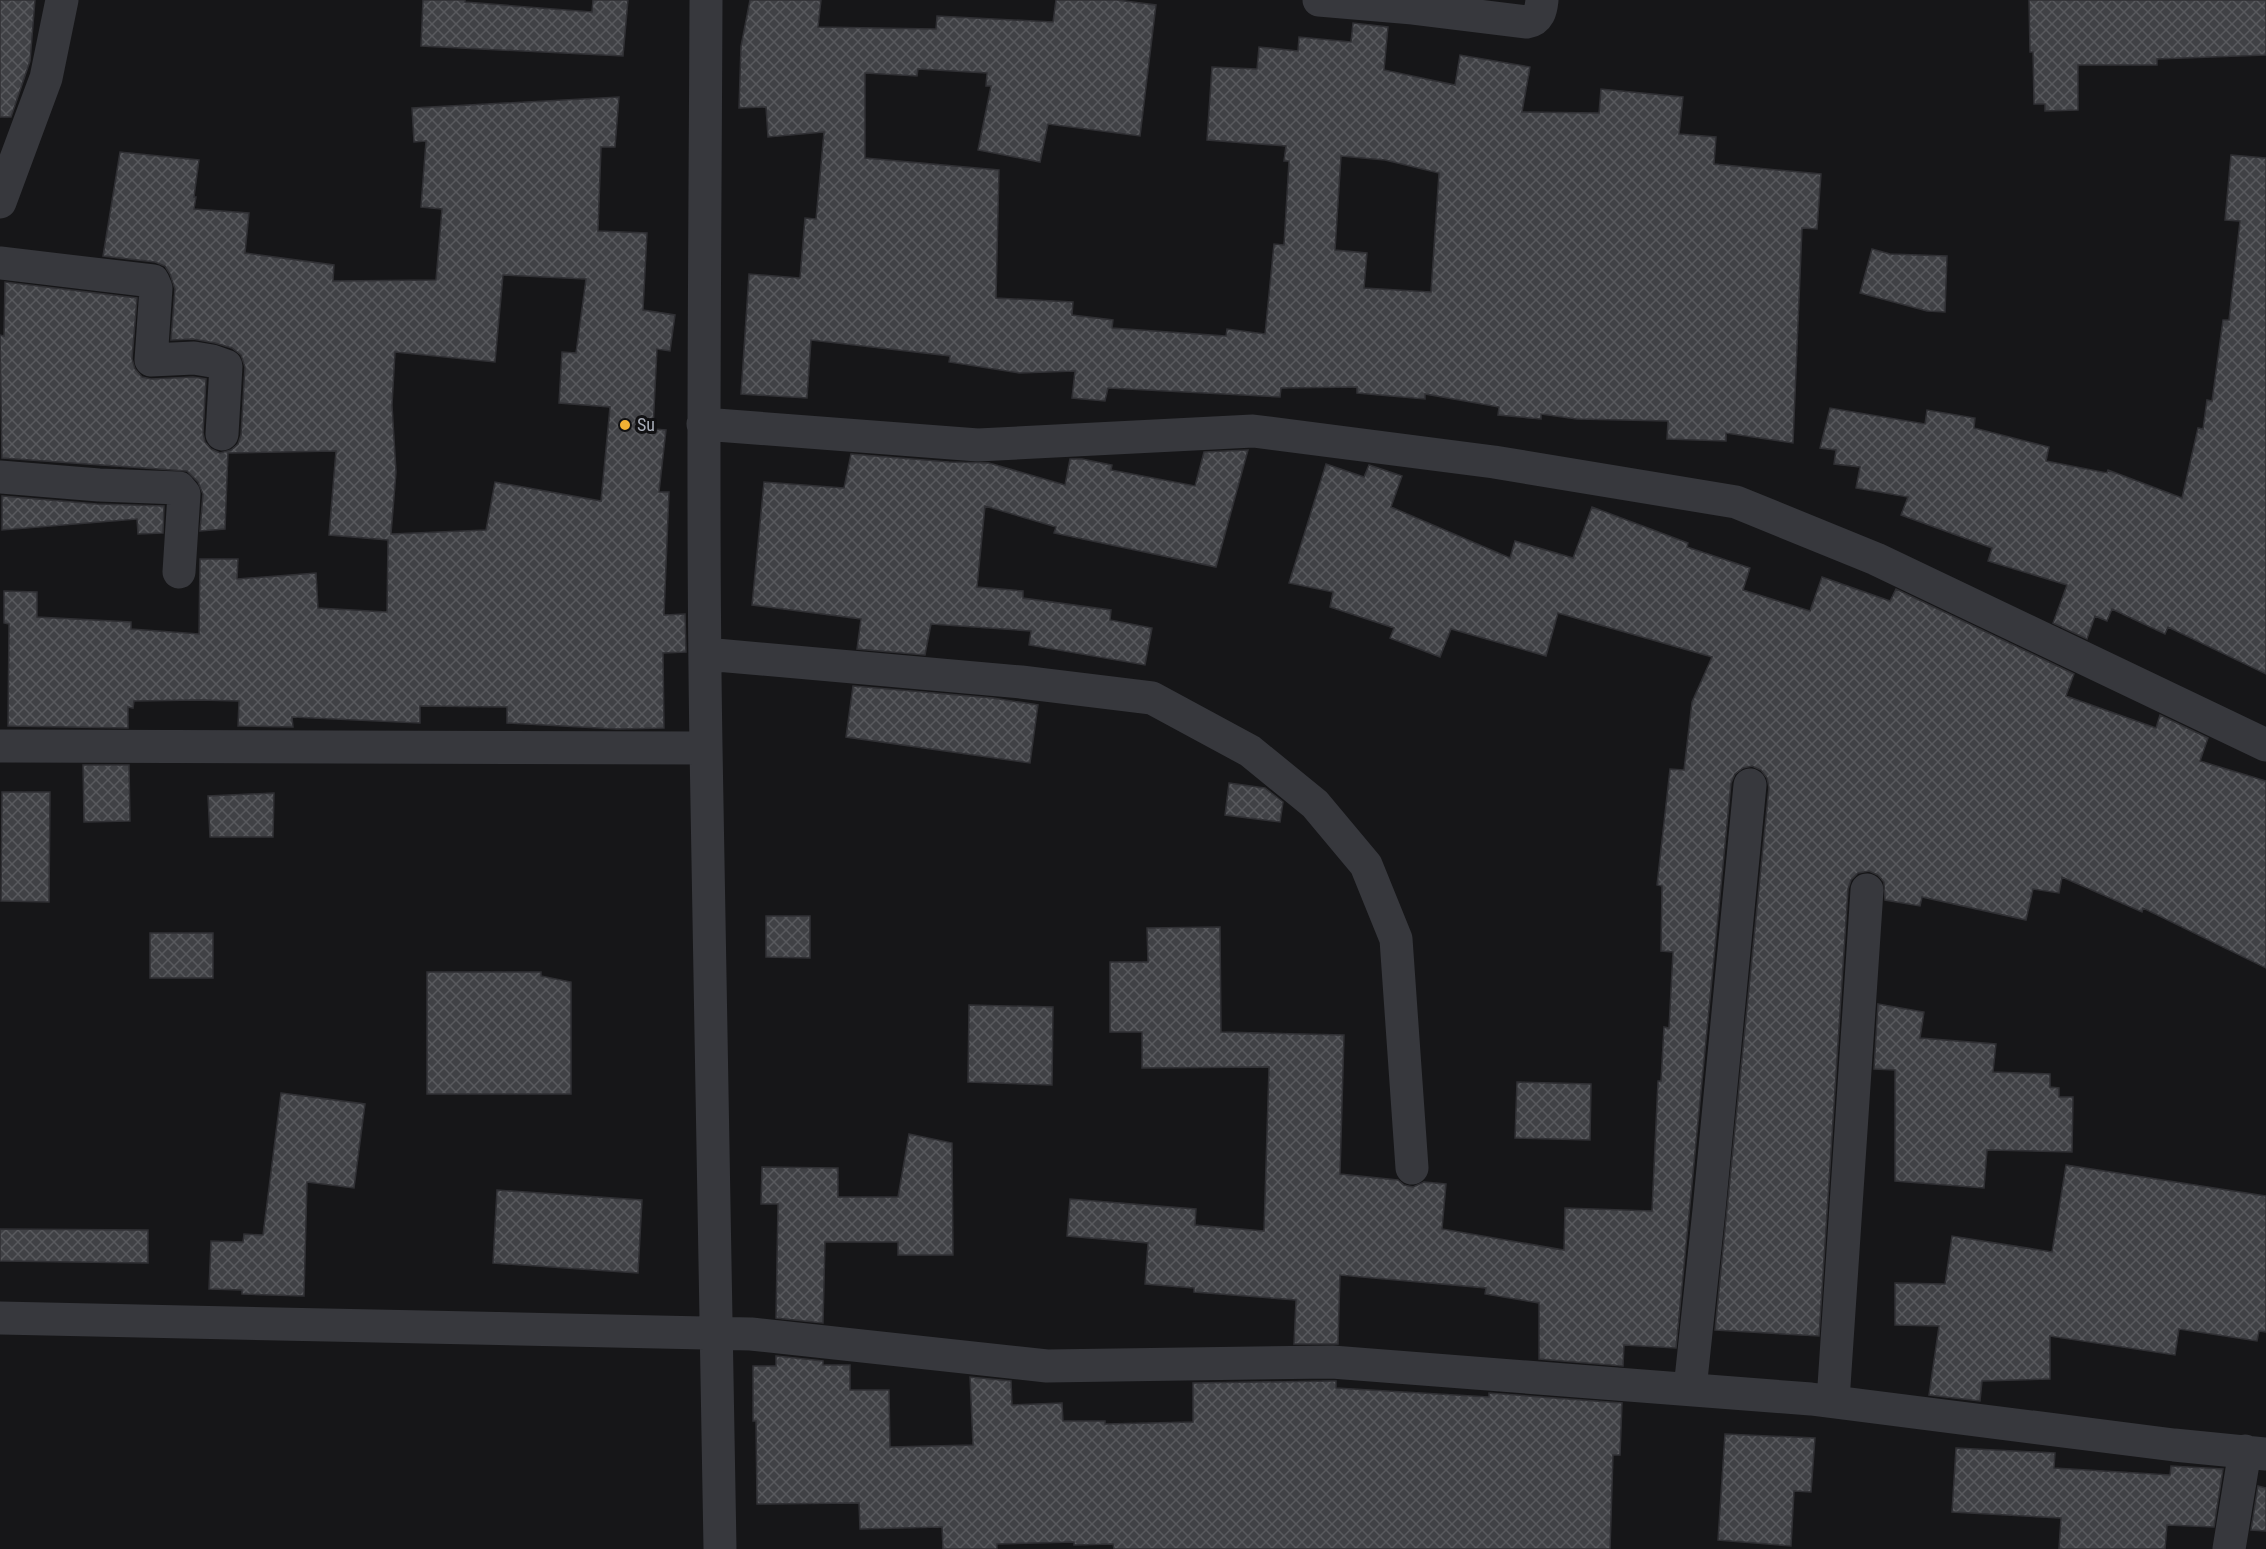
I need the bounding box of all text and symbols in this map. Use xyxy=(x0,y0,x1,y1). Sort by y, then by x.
place label: Su xyxy=(637,414,655,435)
marker: Su xyxy=(618,418,632,432)

